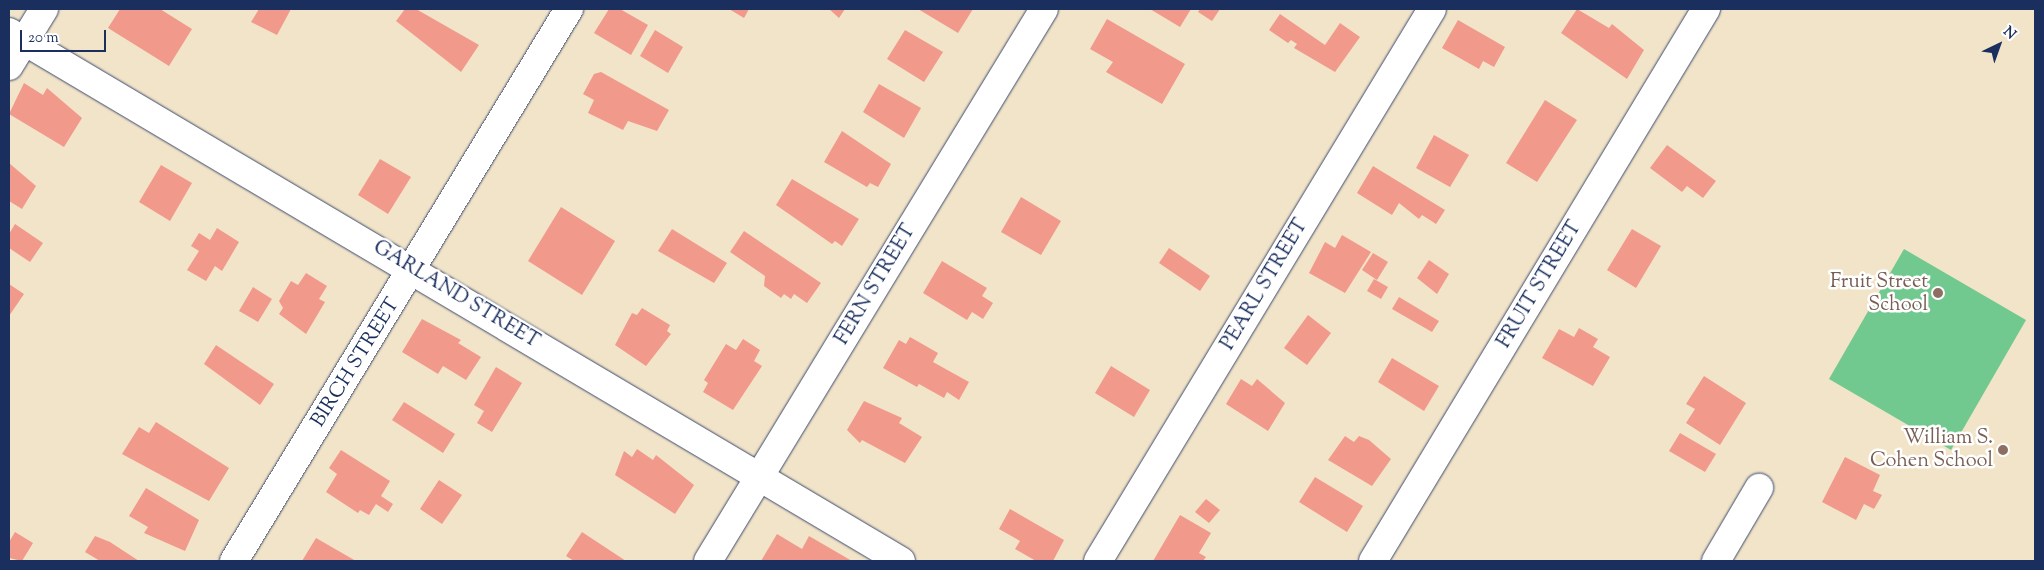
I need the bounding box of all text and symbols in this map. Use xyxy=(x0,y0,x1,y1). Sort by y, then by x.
scale bar xyxy=(22,20,109,52)
north arrow xyxy=(1974,20,2024,70)
text: N xyxy=(1998,23,2020,45)
text: 20 m xyxy=(28,28,59,49)
street label: PEARL STREET xyxy=(1216,215,1314,355)
street label: FRUIT STREET xyxy=(1493,217,1587,353)
street label: FERN STREET xyxy=(831,220,921,350)
street label: GARLAND STREET xyxy=(368,236,544,354)
place label: Fruit Street School xyxy=(1830,270,1928,317)
marker: Fruit Street School xyxy=(1932,287,1944,299)
street label: BIRCH STREET xyxy=(307,294,405,432)
place label: William S. Cohen School xyxy=(1870,426,1993,473)
marker: William S. Cohen School xyxy=(1997,444,2009,456)

